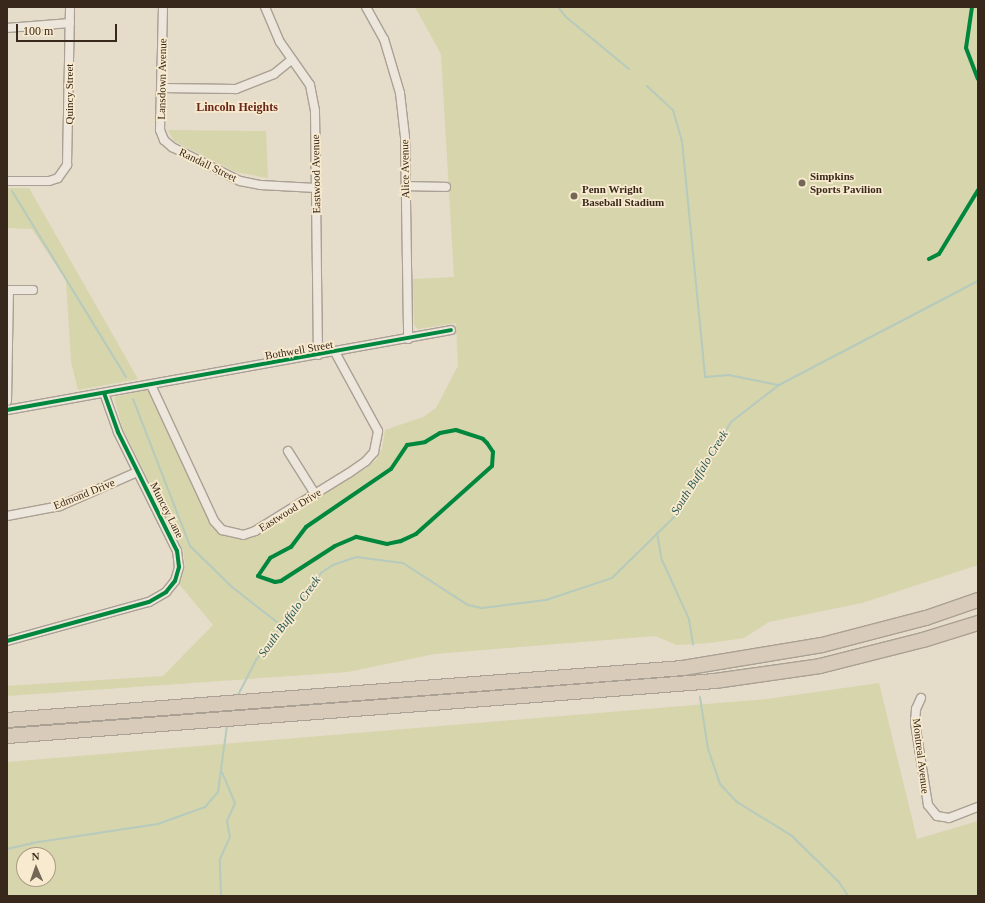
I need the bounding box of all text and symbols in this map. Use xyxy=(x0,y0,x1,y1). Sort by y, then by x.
scale bar xyxy=(18,16,119,42)
text: 100 m xyxy=(23,24,53,38)
street label: Lansdown Avenue xyxy=(155,38,169,120)
street label: Quincy Street xyxy=(62,64,76,124)
district label: Lincoln Heights xyxy=(196,101,278,115)
street label: Eastwood Avenue xyxy=(309,134,323,214)
street label: Alice Avenue xyxy=(398,139,412,199)
street label: Randall Street xyxy=(177,145,239,185)
place label: Simpkins Sports Pavilion xyxy=(810,170,882,196)
marker: Simpkins Sports Pavilion xyxy=(797,178,807,188)
place label: Penn Wright Baseball Stadium xyxy=(582,183,664,209)
marker: Penn Wright Baseball Stadium xyxy=(569,191,579,201)
street label: Bothwell Street xyxy=(264,338,334,362)
water label: South Buffalo Creek xyxy=(668,428,732,518)
street label: Edmond Drive xyxy=(51,476,117,512)
street label: Muncey Lane xyxy=(147,480,187,540)
street label: Eastwood Drive xyxy=(256,486,324,534)
water label: South Buffalo Creek xyxy=(256,574,324,660)
street label: Montreal Avenue xyxy=(910,717,932,795)
north arrow xyxy=(16,847,56,887)
text: N xyxy=(31,850,40,862)

